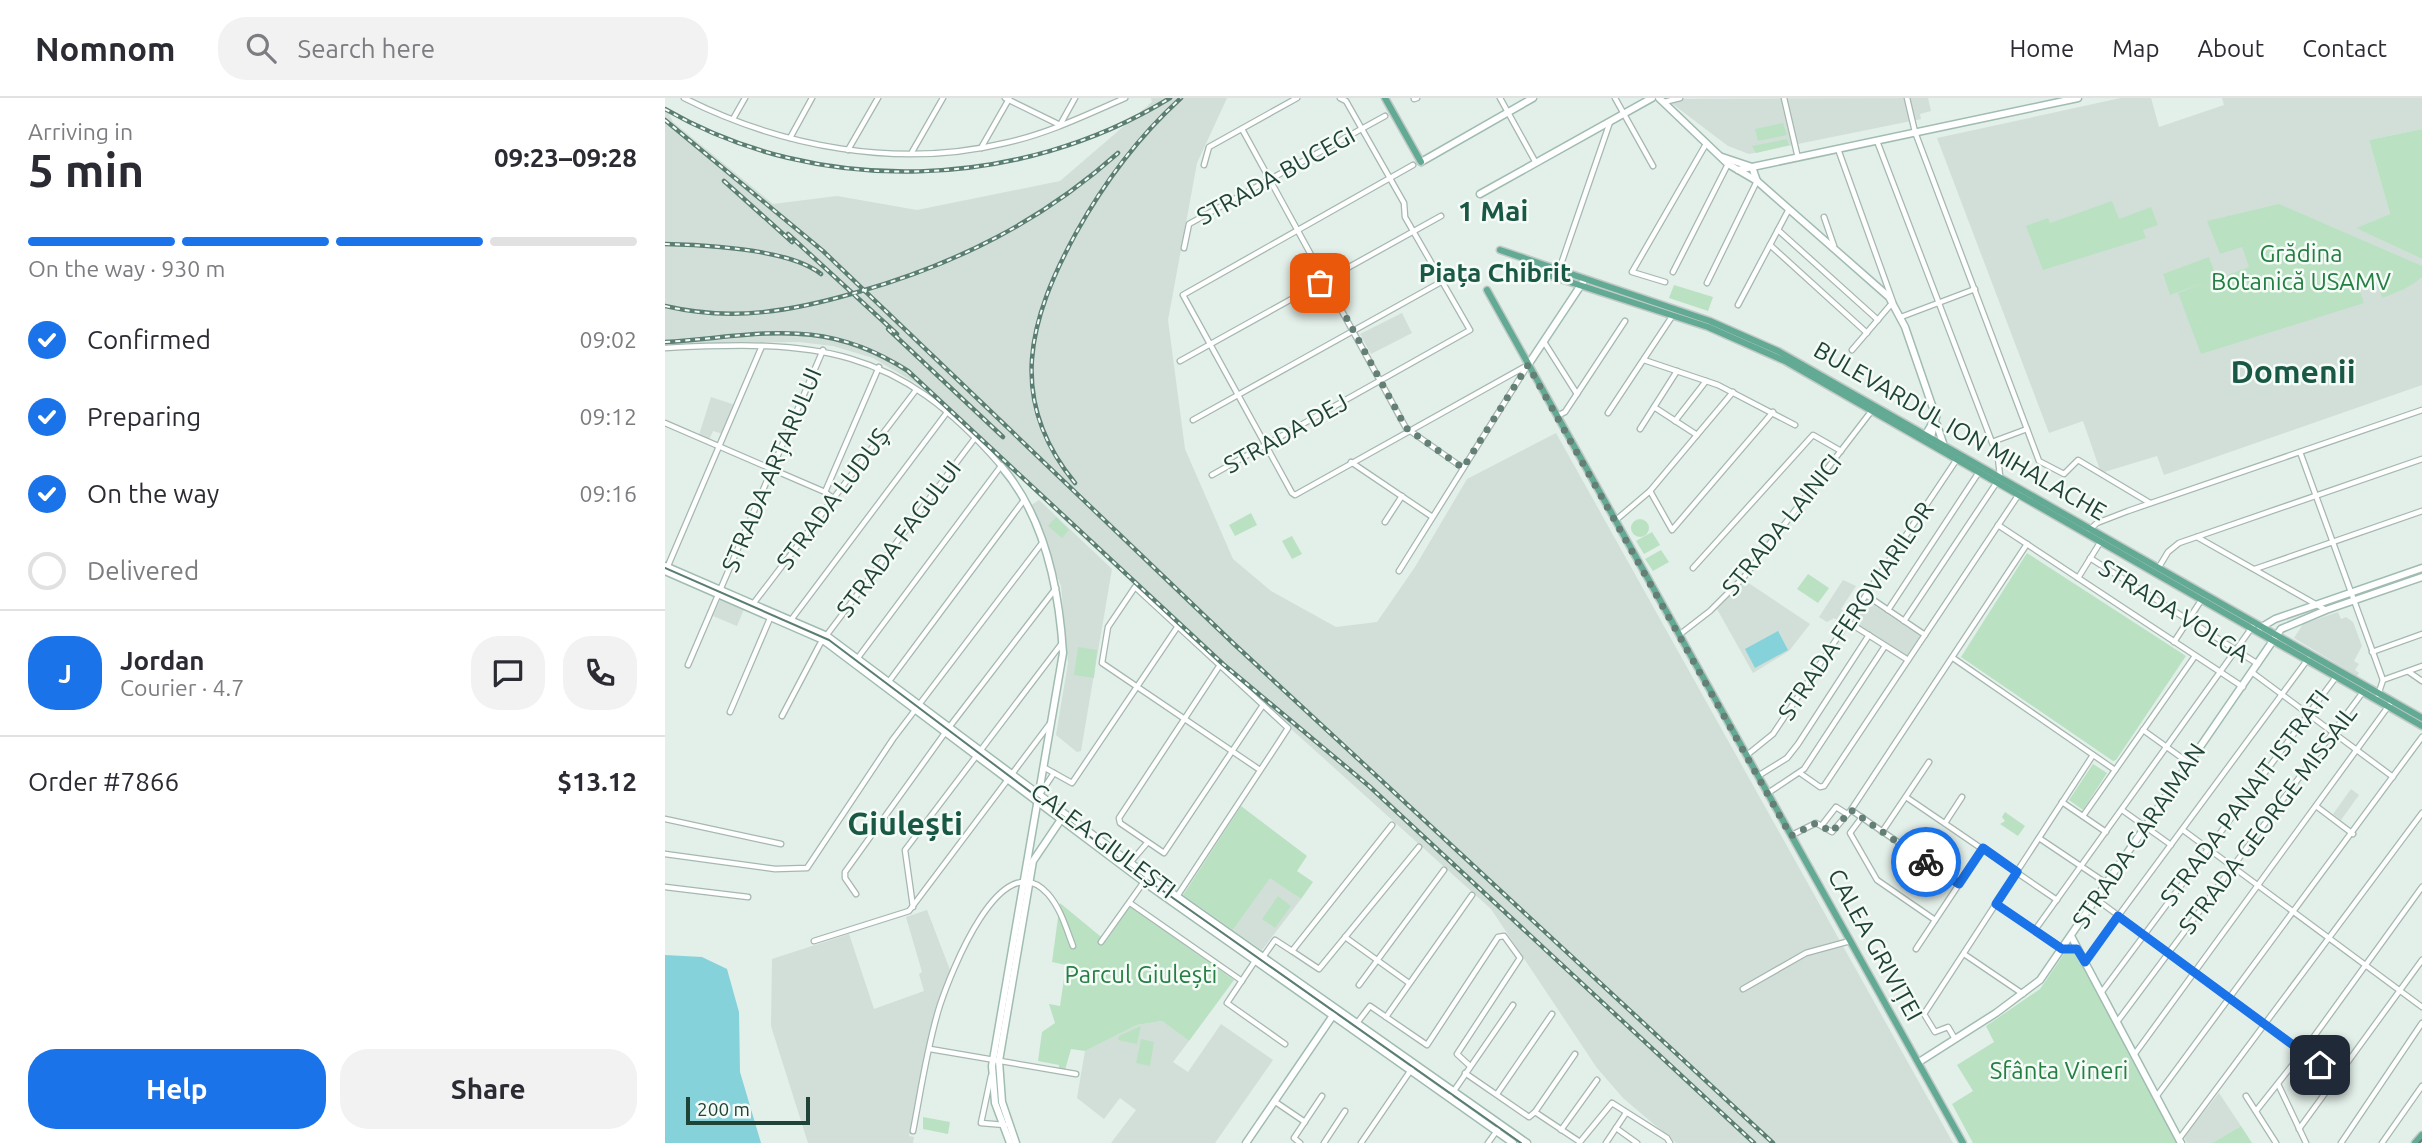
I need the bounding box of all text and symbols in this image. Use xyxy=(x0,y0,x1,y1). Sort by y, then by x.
search box xyxy=(218,17,708,80)
icon: search xyxy=(242,29,280,67)
text: Nomnom xyxy=(35,30,176,67)
text: Search here xyxy=(298,34,435,63)
text: Home xyxy=(2009,35,2074,62)
text: Map xyxy=(2112,35,2159,62)
text: About xyxy=(2197,35,2264,62)
text: Contact xyxy=(2302,35,2387,62)
text: Arriving in xyxy=(28,119,133,144)
street label: STRADA BUCEGI xyxy=(1192,121,1359,230)
text: 09:23–09:28 xyxy=(494,143,637,172)
text: 5 min xyxy=(28,144,144,196)
district label: 1 Mai xyxy=(1458,195,1528,226)
park label: Grădina Botanică USAMV xyxy=(2211,240,2391,295)
pin xyxy=(1290,253,1350,313)
text: On the way · 930 m xyxy=(28,256,225,281)
district label: Piața Chibrit xyxy=(1419,258,1571,288)
icon: bag xyxy=(1301,264,1339,302)
icon: check xyxy=(28,321,66,359)
text: Confirmed xyxy=(87,325,211,354)
text: 09:02 xyxy=(579,327,637,352)
street label: BULEVARDUL ION MIHALACHE xyxy=(1809,336,2111,525)
district label: Domenii xyxy=(2230,353,2356,389)
street label: STRADA ARȚARULUI xyxy=(716,364,827,576)
street label: STRADA DEJ xyxy=(1219,388,1352,479)
icon: check xyxy=(28,398,66,436)
text: Preparing xyxy=(87,402,201,431)
text: 09:12 xyxy=(579,404,637,429)
street label: STRADA LUDUȘ xyxy=(771,423,894,574)
street label: STRADA LAINICI xyxy=(1716,449,1847,601)
street label: STRADA FAGULUI xyxy=(831,455,966,622)
icon: check xyxy=(28,475,66,513)
text: On the way xyxy=(87,479,219,508)
text: 09:16 xyxy=(579,481,637,506)
street label: STRADA FEROVIARILOR xyxy=(1772,496,1939,725)
street label: STRADA VOLGA xyxy=(2094,554,2254,668)
text: Delivered xyxy=(87,556,199,585)
button: chat xyxy=(471,636,545,710)
button: phone xyxy=(563,636,637,710)
text: Jordan xyxy=(120,646,205,675)
text: J xyxy=(58,659,72,688)
text: Courier · 4.7 xyxy=(120,675,244,700)
street label: STRADA PANAIT ISTRATI xyxy=(2155,685,2335,911)
street label: STRADA GEORGE MISSAIL xyxy=(2173,700,2362,939)
street label: STRADA CARAIMAN xyxy=(2067,738,2210,933)
text: Order #7866 xyxy=(28,767,179,796)
text: $13.12 xyxy=(557,767,637,796)
street label: CALEA GIULEȘTI xyxy=(1026,777,1181,904)
district label: Giulești xyxy=(847,805,963,841)
courier xyxy=(1891,827,1961,897)
icon: bike xyxy=(1907,843,1945,881)
street label: CALEA GRIVIȚEI xyxy=(1823,864,1928,1025)
park label: Parcul Giulești xyxy=(1065,961,1217,988)
pin xyxy=(2290,1035,2350,1095)
icon: home xyxy=(2301,1046,2339,1084)
button: Help xyxy=(28,1049,326,1129)
button: Share xyxy=(340,1049,637,1129)
park label: Sfânta Vineri xyxy=(1990,1057,2128,1084)
scale bar xyxy=(686,1094,810,1126)
text: 200 m xyxy=(697,1098,750,1120)

